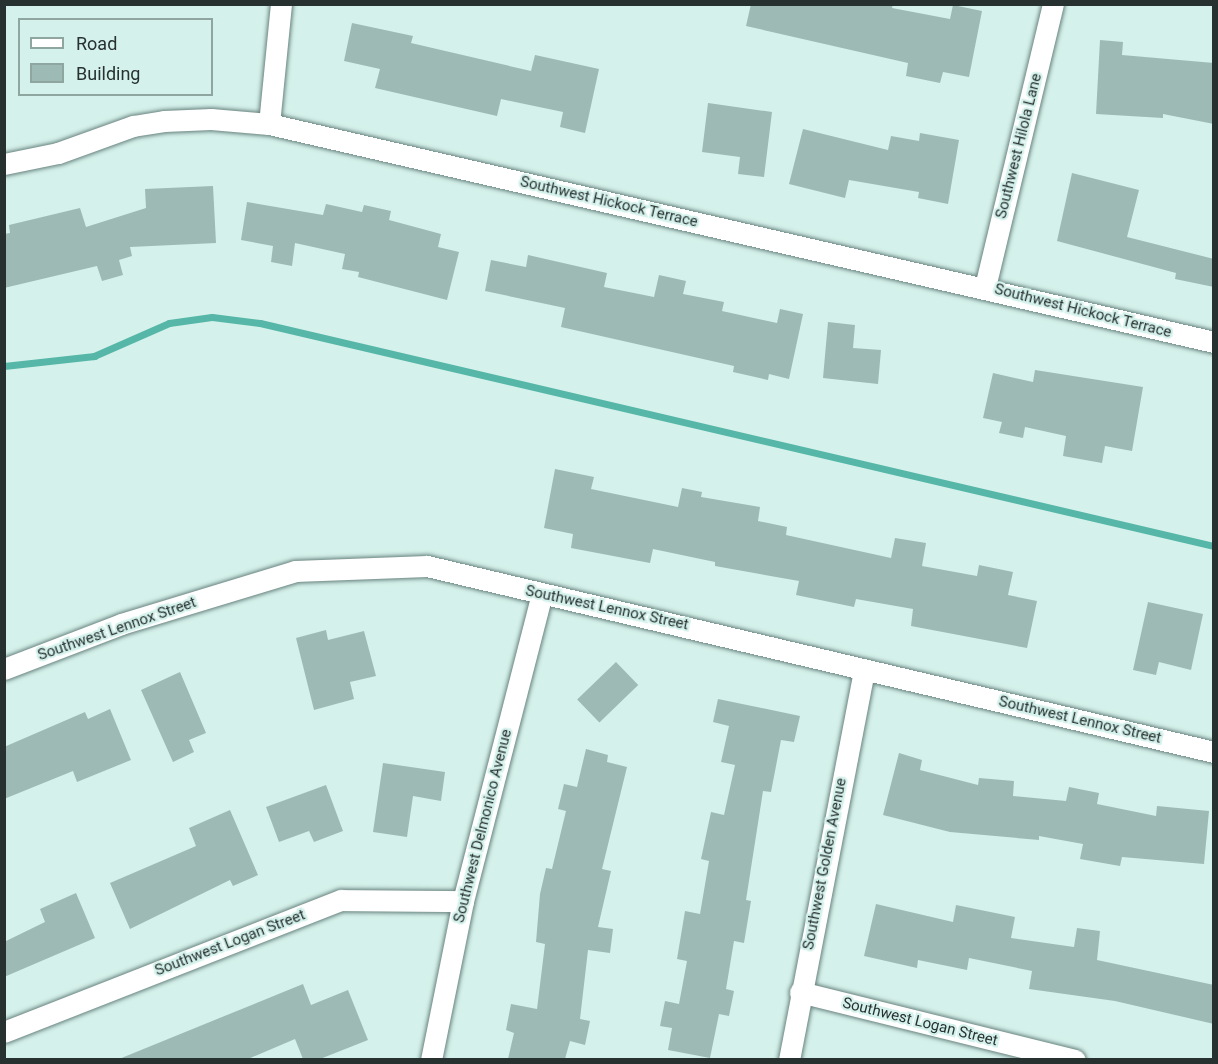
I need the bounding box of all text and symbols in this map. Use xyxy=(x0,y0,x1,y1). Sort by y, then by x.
legend xyxy=(18,18,213,96)
text: Road xyxy=(76,33,117,54)
text: Building xyxy=(76,63,140,84)
street label: Southwest Hilola Lane xyxy=(992,72,1046,220)
street label: Southwest Hickock Terrace xyxy=(518,173,700,231)
street label: Southwest Hickock Terrace xyxy=(993,280,1173,342)
street label: Southwest Lennox Street xyxy=(524,582,690,634)
street label: Southwest Lennox Street xyxy=(35,593,199,665)
street label: Southwest Lennox Street xyxy=(997,693,1163,747)
street label: Southwest Delmonico Avenue xyxy=(450,727,516,925)
street label: Southwest Golden Avenue xyxy=(800,777,850,951)
street label: Southwest Logan Street xyxy=(152,906,308,980)
street label: Southwest Logan Street xyxy=(841,994,999,1050)

